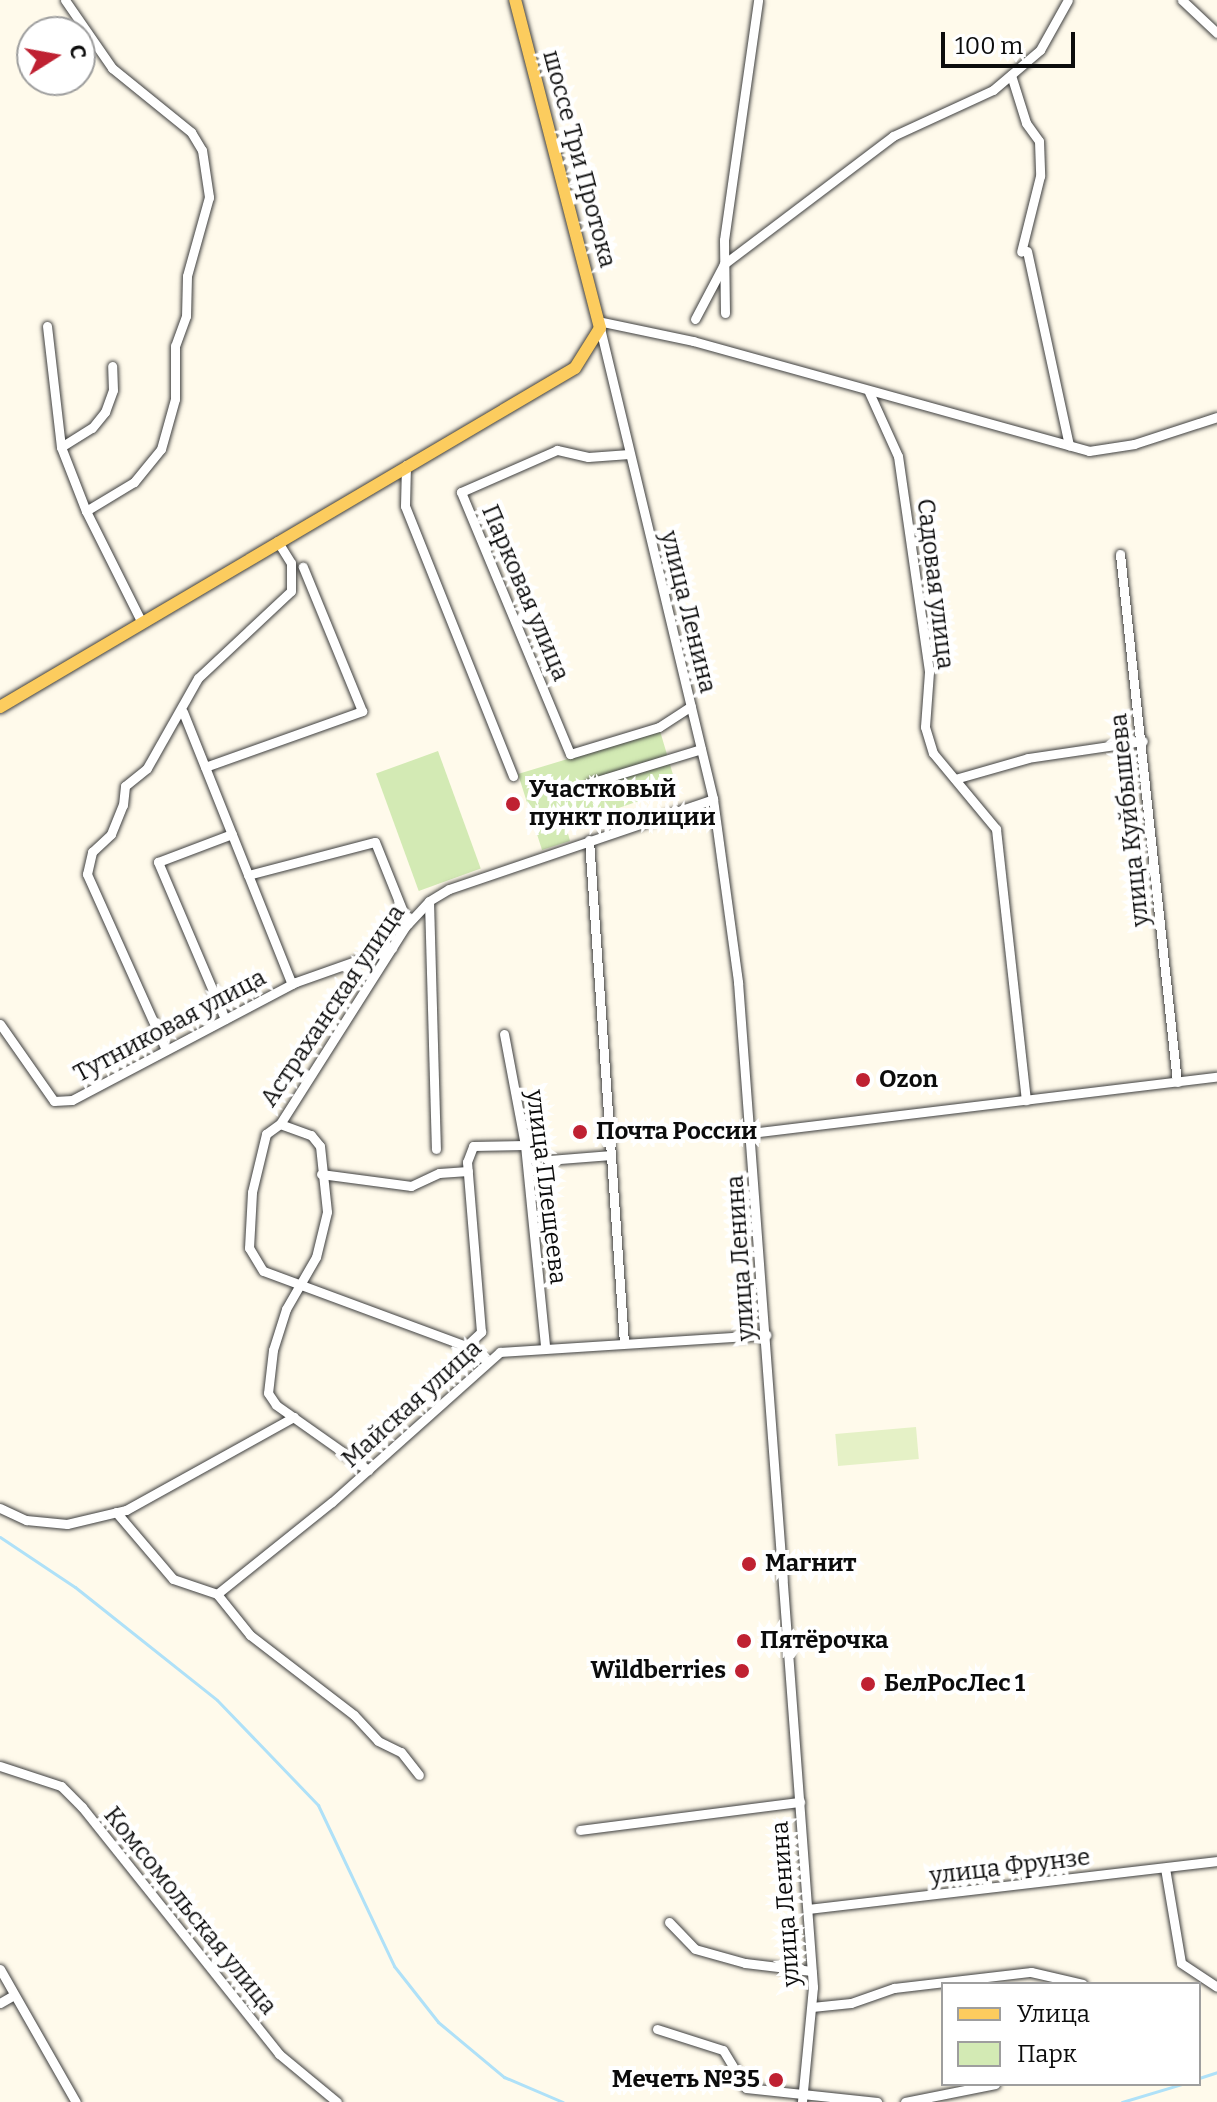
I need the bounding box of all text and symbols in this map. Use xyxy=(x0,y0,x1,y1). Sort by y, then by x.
north arrow xyxy=(16,16,96,96)
scale bar xyxy=(945,16,1079,66)
text: 100 m xyxy=(955,32,1023,60)
text: С xyxy=(64,42,93,61)
street label: шоссе Три Протока xyxy=(536,47,622,271)
street label: Садовая улица xyxy=(910,497,960,671)
street label: Парковая улица xyxy=(475,501,575,685)
street label: улица Ленина xyxy=(654,528,722,696)
street label: улица Куйбышева xyxy=(1104,712,1156,928)
place label: Участковый пункт полиции xyxy=(529,776,716,832)
marker: Участковый пункт полиции xyxy=(504,795,522,813)
street label: Астраханская улица xyxy=(255,900,411,1112)
street label: Тутниковая улица xyxy=(69,963,271,1089)
place label: Ozon xyxy=(879,1066,938,1094)
marker: Ozon xyxy=(854,1071,872,1089)
street label: улица Плещеева xyxy=(520,1088,572,1286)
place label: Почта России xyxy=(596,1118,757,1146)
marker: Почта России xyxy=(571,1123,589,1141)
street label: улица Ленина xyxy=(721,1174,761,1342)
street label: Майская улица xyxy=(336,1334,488,1474)
place label: Магнит xyxy=(765,1550,857,1578)
marker: Магнит xyxy=(740,1555,758,1573)
place label: Пятёрочка xyxy=(760,1627,889,1655)
marker: Пятёрочка xyxy=(735,1632,753,1650)
place label: Wildberries xyxy=(591,1657,726,1685)
marker: Wildberries xyxy=(733,1662,751,1680)
place label: БелРосЛес 1 xyxy=(884,1670,1025,1698)
marker: БелРосЛес 1 xyxy=(859,1675,877,1693)
street label: Комсомольская улица xyxy=(97,1801,283,2021)
street label: улица Ленина xyxy=(766,1820,806,1988)
street label: улица Фрунзе xyxy=(928,1843,1092,1891)
legend xyxy=(941,1982,1201,2086)
text: Улица xyxy=(1017,2000,1090,2028)
text: Парк xyxy=(1017,2040,1077,2068)
place label: Мечеть №35 xyxy=(612,2066,760,2094)
marker: Мечеть №35 xyxy=(767,2071,785,2089)

